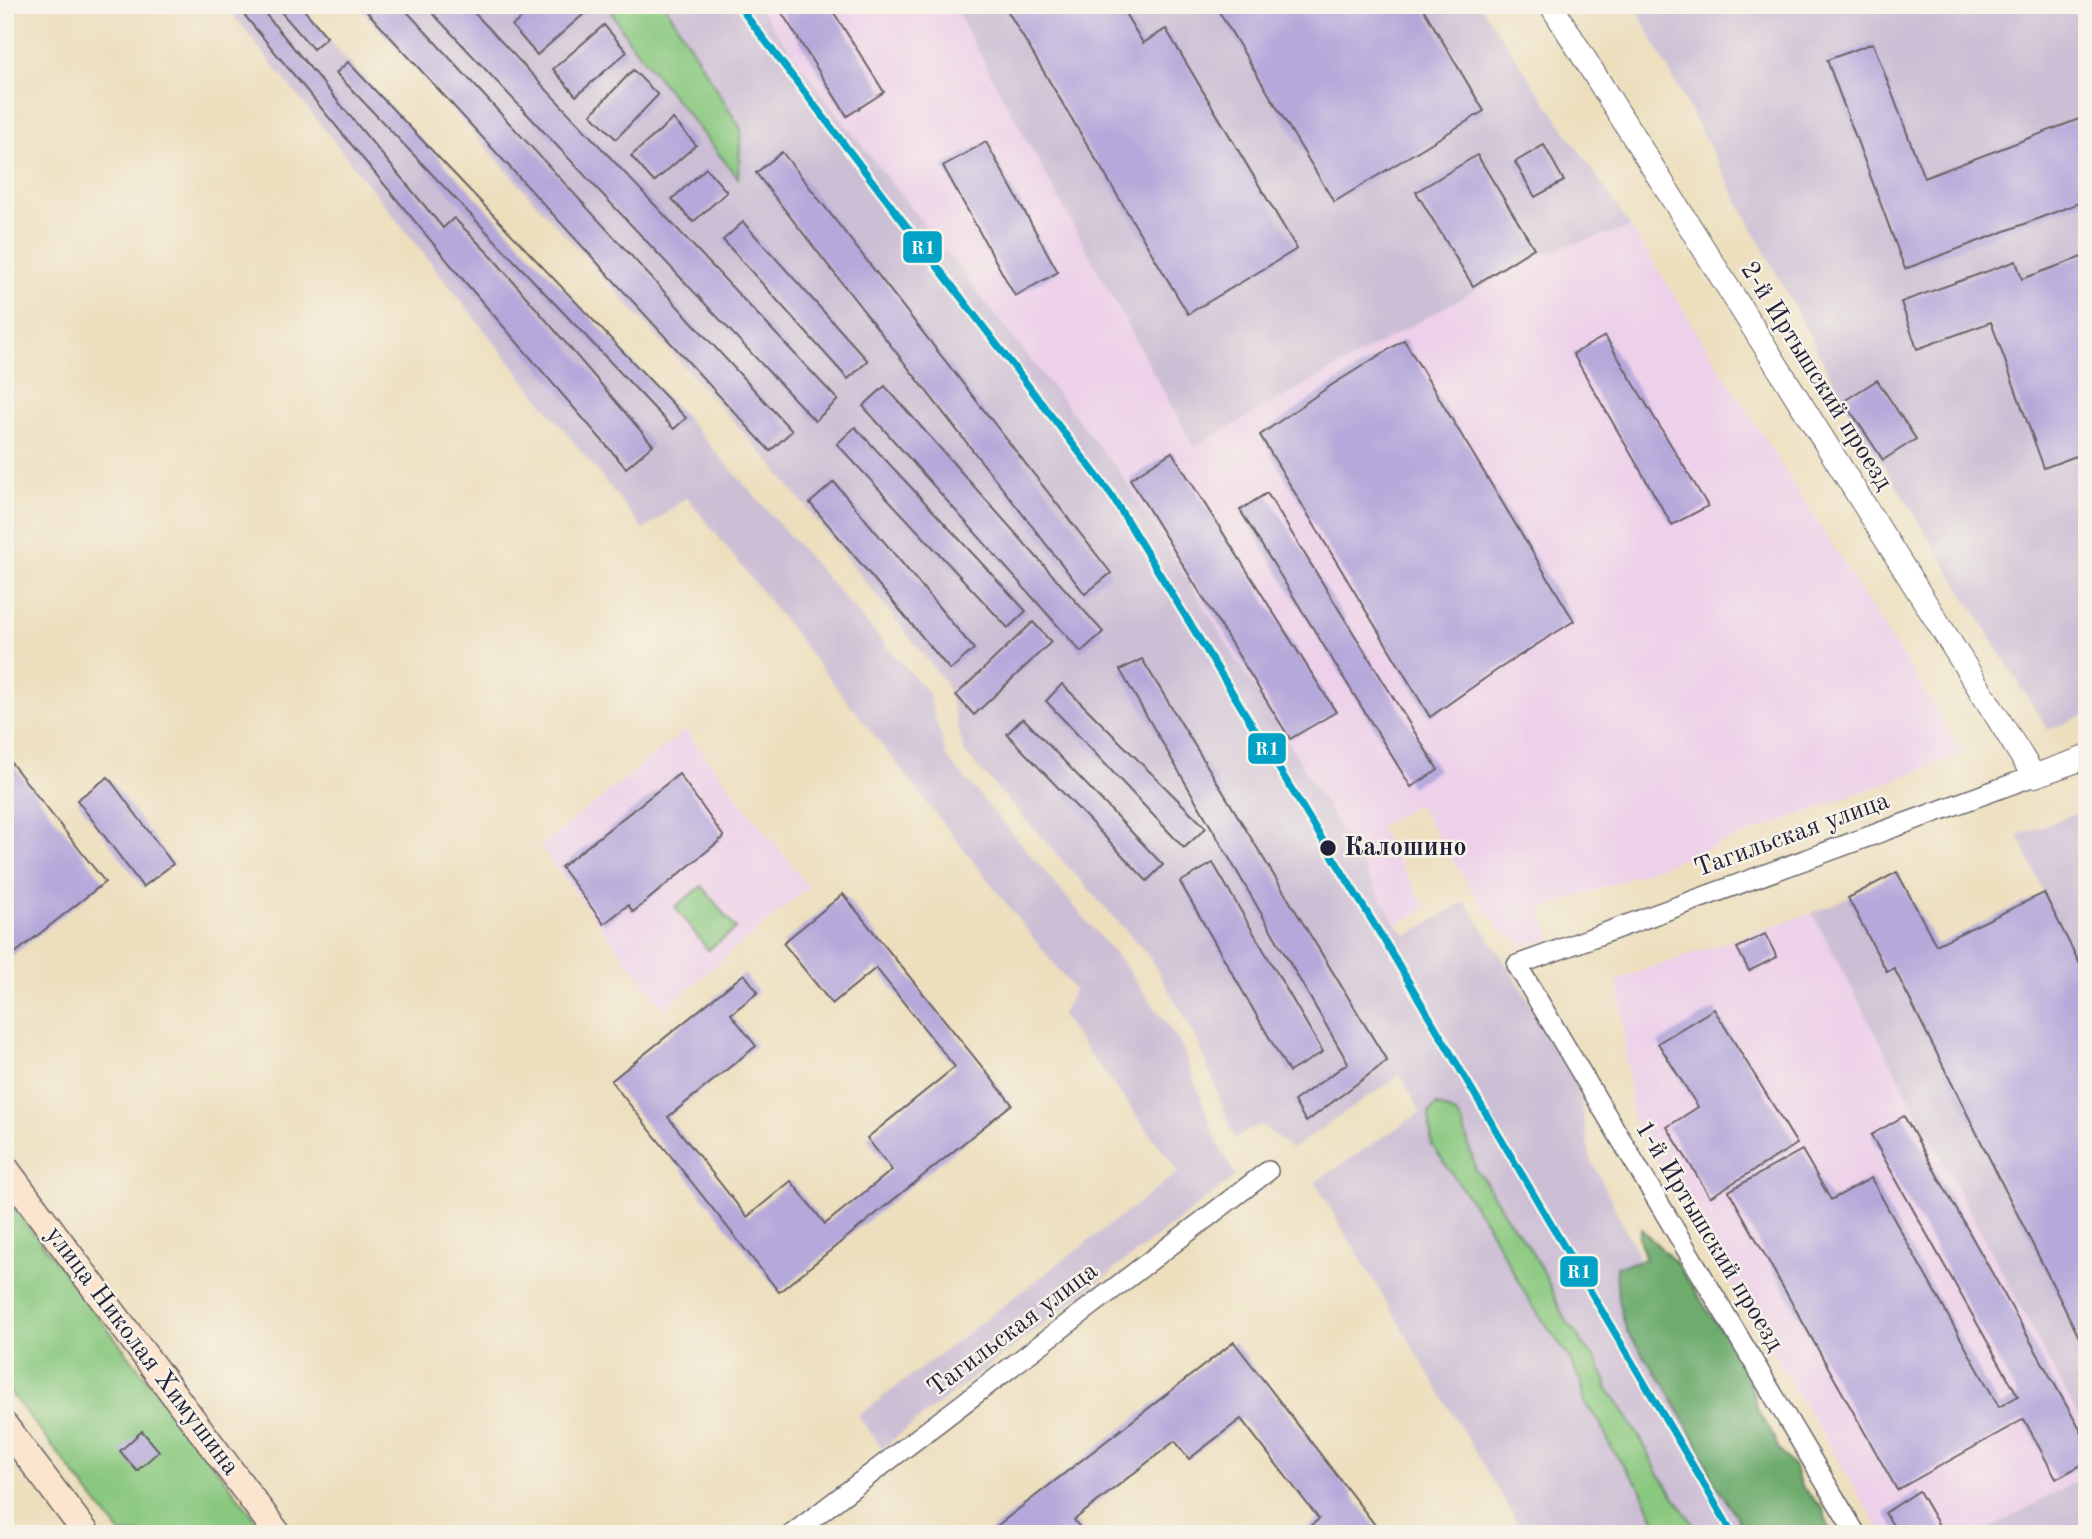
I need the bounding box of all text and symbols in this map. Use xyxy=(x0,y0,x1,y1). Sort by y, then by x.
line badge: R1 xyxy=(902,230,943,264)
text: R1 xyxy=(911,240,935,259)
street label: 2-й Иртышский проезд xyxy=(1735,257,1897,495)
line badge: R1 xyxy=(1247,732,1287,765)
text: R1 xyxy=(1255,741,1279,760)
street label: Тагильская улица xyxy=(1691,788,1893,882)
place label: Калошино xyxy=(1344,835,1467,861)
marker: Калошино xyxy=(1318,838,1338,858)
street label: 1-й Иртышский проезд xyxy=(1630,1116,1788,1356)
street label: улица Николая Химушина xyxy=(40,1222,244,1480)
line badge: R1 xyxy=(1559,1255,1599,1288)
street label: Тагильская улица xyxy=(923,1258,1103,1402)
text: R1 xyxy=(1567,1264,1591,1283)

